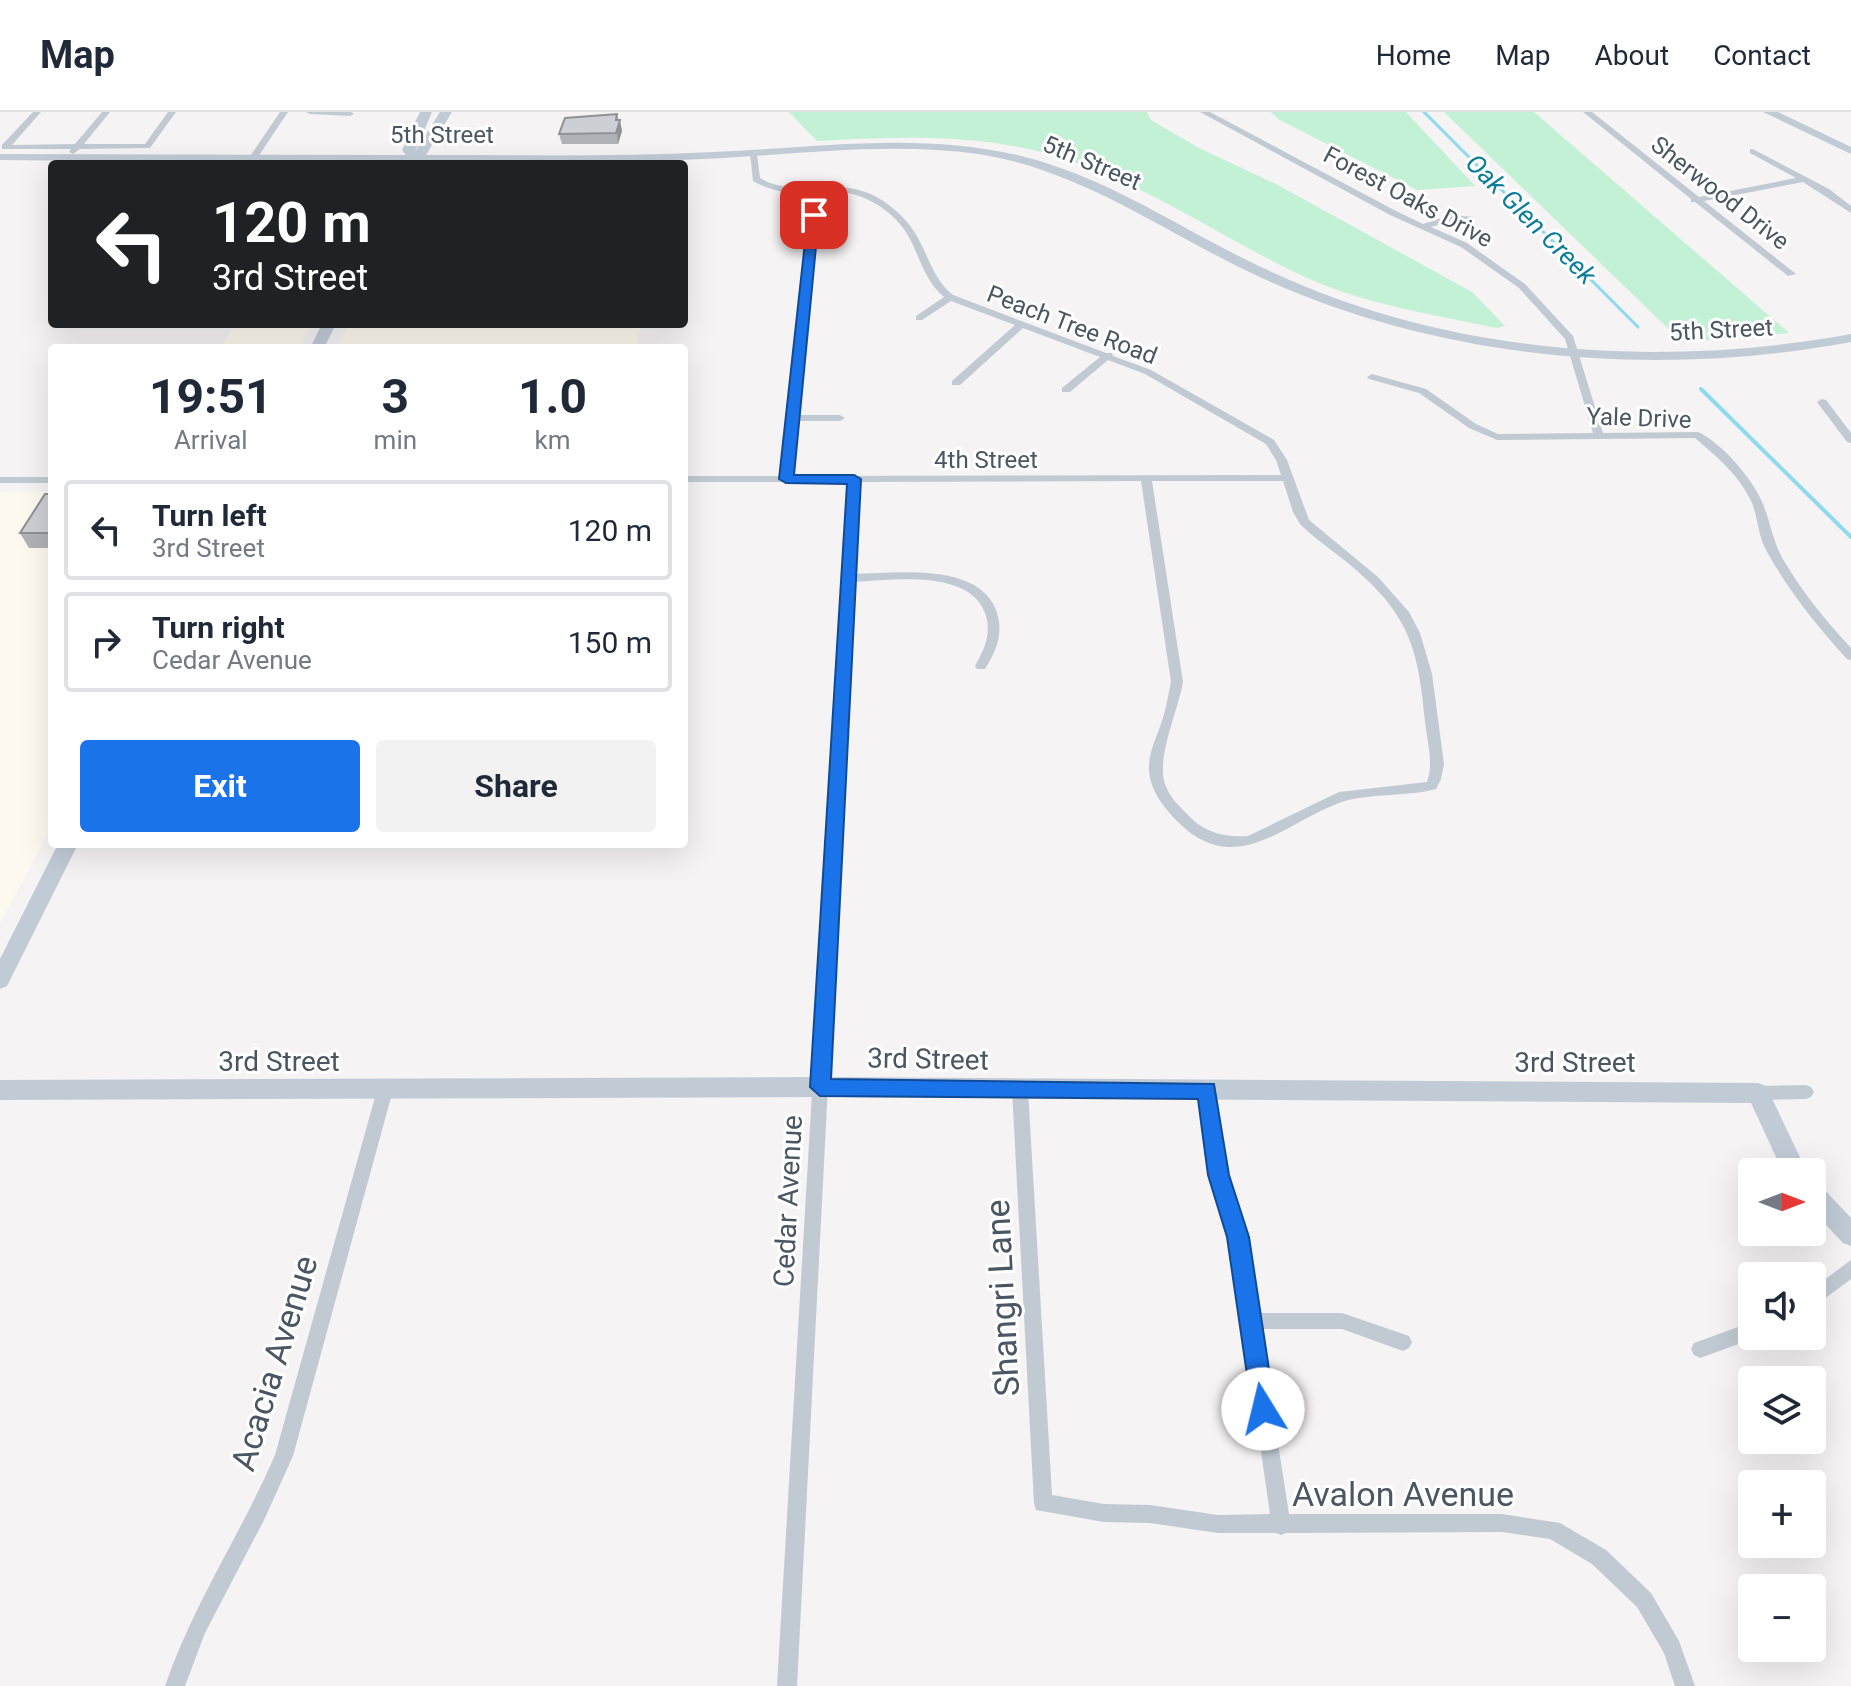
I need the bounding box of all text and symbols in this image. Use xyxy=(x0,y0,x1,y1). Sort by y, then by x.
text: Map xyxy=(40,33,115,77)
text: Home xyxy=(1376,39,1451,72)
text: Map xyxy=(1495,39,1551,72)
text: About xyxy=(1595,39,1669,72)
text: Contact xyxy=(1713,39,1811,72)
street label: 5th Street xyxy=(390,121,494,149)
street label: 5th Street xyxy=(1039,130,1145,196)
street label: Sherwood Drive xyxy=(1645,130,1795,256)
street label: Forest Oaks Drive xyxy=(1319,141,1497,253)
water label: Oak Glen Creek xyxy=(1460,148,1603,291)
pin xyxy=(780,181,848,249)
text: 120 m xyxy=(212,190,371,256)
icon: left xyxy=(80,192,184,296)
icon: arrive xyxy=(792,193,836,237)
text: 3rd Street xyxy=(212,257,368,299)
street label: Peach Tree Road xyxy=(983,280,1161,370)
street label: 5th Street xyxy=(1668,313,1774,347)
text: 19:51 xyxy=(149,368,273,425)
text: 3 xyxy=(382,368,409,425)
text: 1.0 xyxy=(518,368,587,425)
street label: Yale Drive xyxy=(1586,402,1692,434)
text: Arrival xyxy=(174,425,248,455)
text: min xyxy=(374,425,417,455)
text: km xyxy=(535,425,571,455)
street label: 4th Street xyxy=(934,446,1038,474)
text: Turn left xyxy=(152,498,267,533)
icon: left xyxy=(84,508,128,552)
text: 120 m xyxy=(568,513,652,548)
text: 3rd Street xyxy=(152,533,265,563)
text: Turn right xyxy=(152,610,285,645)
icon: right xyxy=(84,620,128,664)
text: 150 m xyxy=(568,625,652,660)
text: Cedar Avenue xyxy=(152,645,312,675)
button: Exit xyxy=(80,740,360,832)
button: Share xyxy=(376,740,656,832)
street label: 3rd Street xyxy=(867,1041,989,1077)
street label: 3rd Street xyxy=(218,1045,340,1078)
street label: 3rd Street xyxy=(1514,1046,1636,1079)
street label: Cedar Avenue xyxy=(767,1114,809,1288)
north arrow xyxy=(1738,1158,1826,1246)
map controls xyxy=(1738,1158,1826,1662)
street label: Shangri Lane xyxy=(977,1199,1027,1397)
street label: Acacia Avenue xyxy=(222,1251,326,1475)
button: sound xyxy=(1738,1262,1826,1350)
button: layers xyxy=(1738,1366,1826,1454)
position arrow xyxy=(1221,1367,1305,1451)
button: + xyxy=(1738,1470,1826,1558)
street label: Avalon Avenue xyxy=(1292,1474,1514,1514)
button: − xyxy=(1738,1574,1826,1662)

